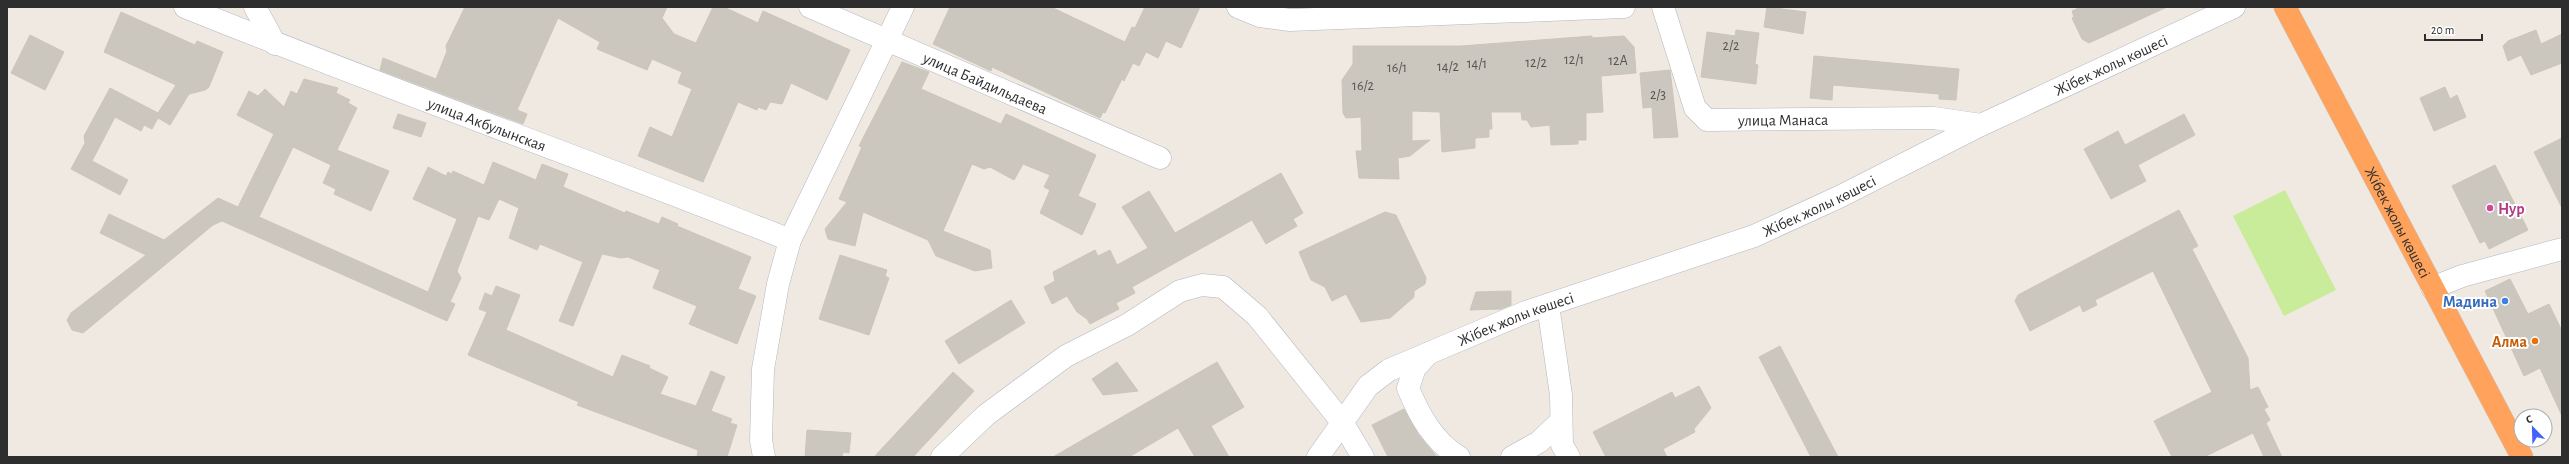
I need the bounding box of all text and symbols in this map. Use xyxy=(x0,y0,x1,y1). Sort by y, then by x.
scale bar xyxy=(2425,16,2482,42)
text: 20 m xyxy=(2431,24,2454,36)
street label: Жібек жолы көшесі xyxy=(2052,32,2170,99)
house number: 2/2 xyxy=(1723,39,1739,53)
street label: улица Байдильдаева xyxy=(919,49,1049,117)
house number: 12/1 xyxy=(1564,53,1584,67)
house number: 12А xyxy=(1608,54,1628,68)
house number: 12/2 xyxy=(1525,56,1547,70)
house number: 14/1 xyxy=(1467,57,1487,71)
house number: 14/2 xyxy=(1437,60,1459,74)
house number: 16/1 xyxy=(1387,61,1407,75)
house number: 16/2 xyxy=(1352,79,1374,93)
house number: 2/3 xyxy=(1650,88,1666,102)
street label: улица Акбулынская xyxy=(424,95,548,154)
street label: улица Манаса xyxy=(1737,112,1828,130)
street label: Жібек жолы көшесі xyxy=(2362,164,2433,281)
street label: Жібек жолы көшесі xyxy=(1760,173,1879,240)
place label: Нур xyxy=(2498,201,2524,218)
marker: Нур xyxy=(2485,203,2495,213)
street label: Жібек жолы көшесі xyxy=(1455,290,1576,349)
place label: Мадина xyxy=(2443,294,2497,310)
marker: Мадина xyxy=(2500,296,2510,306)
place label: Алма xyxy=(2492,334,2527,350)
marker: Алма xyxy=(2530,336,2540,346)
north arrow xyxy=(2513,408,2553,448)
text: С xyxy=(2524,413,2534,426)

